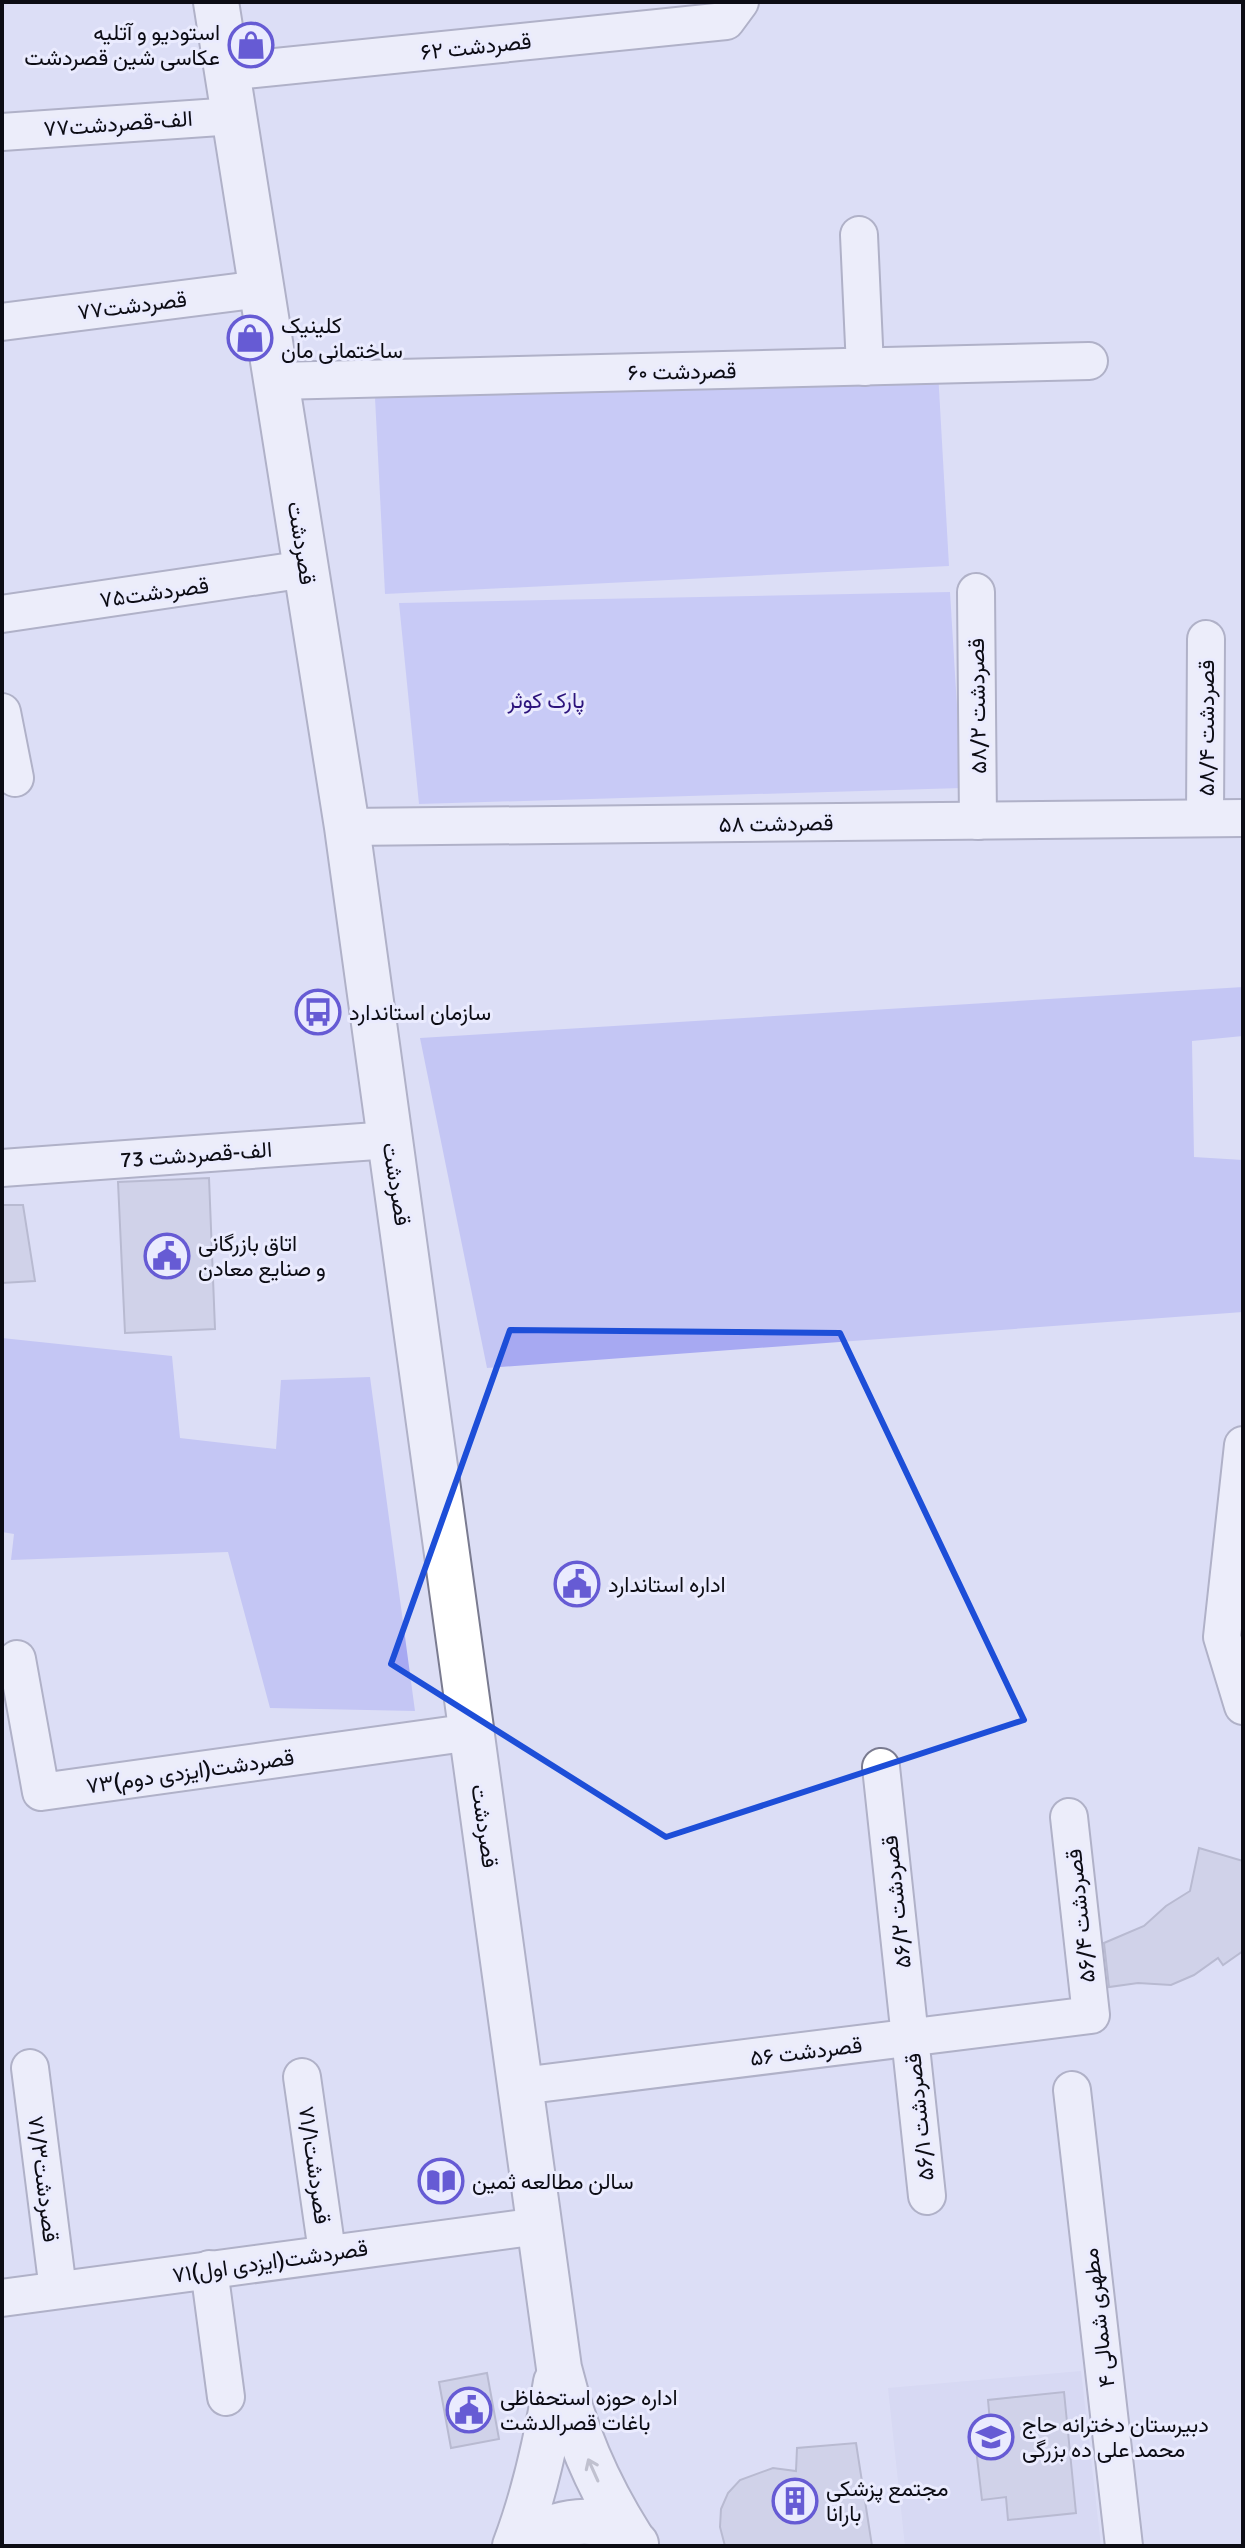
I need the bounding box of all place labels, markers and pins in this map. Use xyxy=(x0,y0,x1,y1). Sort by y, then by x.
place label: استودیو و آتلیه عکاسی شین قصردشت xyxy=(24,19,220,71)
shop icon: استودیو و آتلیه عکاسی شین قصردشت xyxy=(227,21,275,69)
place label: کلینیک ساختمانی مان xyxy=(281,312,403,364)
shop icon: کلینیک ساختمانی مان xyxy=(226,314,274,362)
bus stop icon: سازمان استاندارد xyxy=(294,988,342,1036)
place label: سازمان استاندارد xyxy=(349,999,491,1026)
place label: اتاق بازرگانی و صنایع معادن xyxy=(198,1230,326,1283)
public building icon: اتاق بازرگانی و صنایع معادن xyxy=(143,1232,191,1280)
public building icon: اداره استاندارد xyxy=(553,1560,601,1608)
place label: اداره استاندارد xyxy=(608,1571,726,1598)
library icon: سالن مطالعه ثمین xyxy=(417,2157,465,2205)
place label: سالن مطالعه ثمین xyxy=(472,2168,634,2195)
place label: اداره حوزه استحفاظی باغات قصرالدشت xyxy=(500,2384,678,2436)
public building icon: اداره حوزه استحفاظی باغات قصرالدشت xyxy=(445,2386,493,2434)
place label: دبیرستان دخترانه حاج محمد علی ده بزرگی xyxy=(1022,2411,1209,2463)
school or university icon: دبیرستان دخترانه حاج محمد علی ده بزرگی xyxy=(967,2413,1015,2461)
place label: مجتمع پزشکی بارانا xyxy=(826,2475,949,2527)
building icon: مجتمع پزشکی بارانا xyxy=(771,2477,819,2525)

